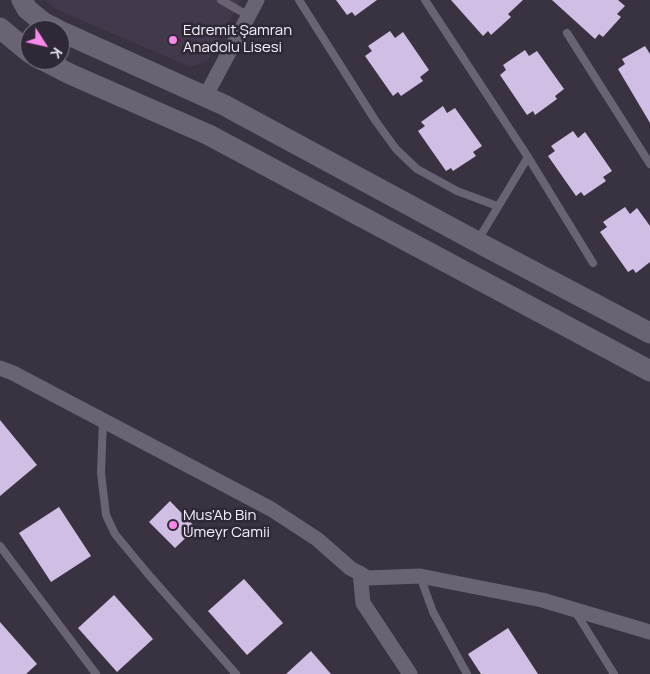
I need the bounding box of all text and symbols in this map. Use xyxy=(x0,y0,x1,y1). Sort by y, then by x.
north arrow xyxy=(20,20,70,70)
place label: Edremit Şamran Anadolu Lisesi xyxy=(183,22,292,57)
marker: Edremit Şamran Anadolu Lisesi xyxy=(167,34,179,46)
text: K xyxy=(46,44,67,62)
place label: Mus'Ab Bin Umeyr Camii xyxy=(183,507,270,542)
marker: Mus'Ab Bin Umeyr Camii xyxy=(167,519,179,531)

